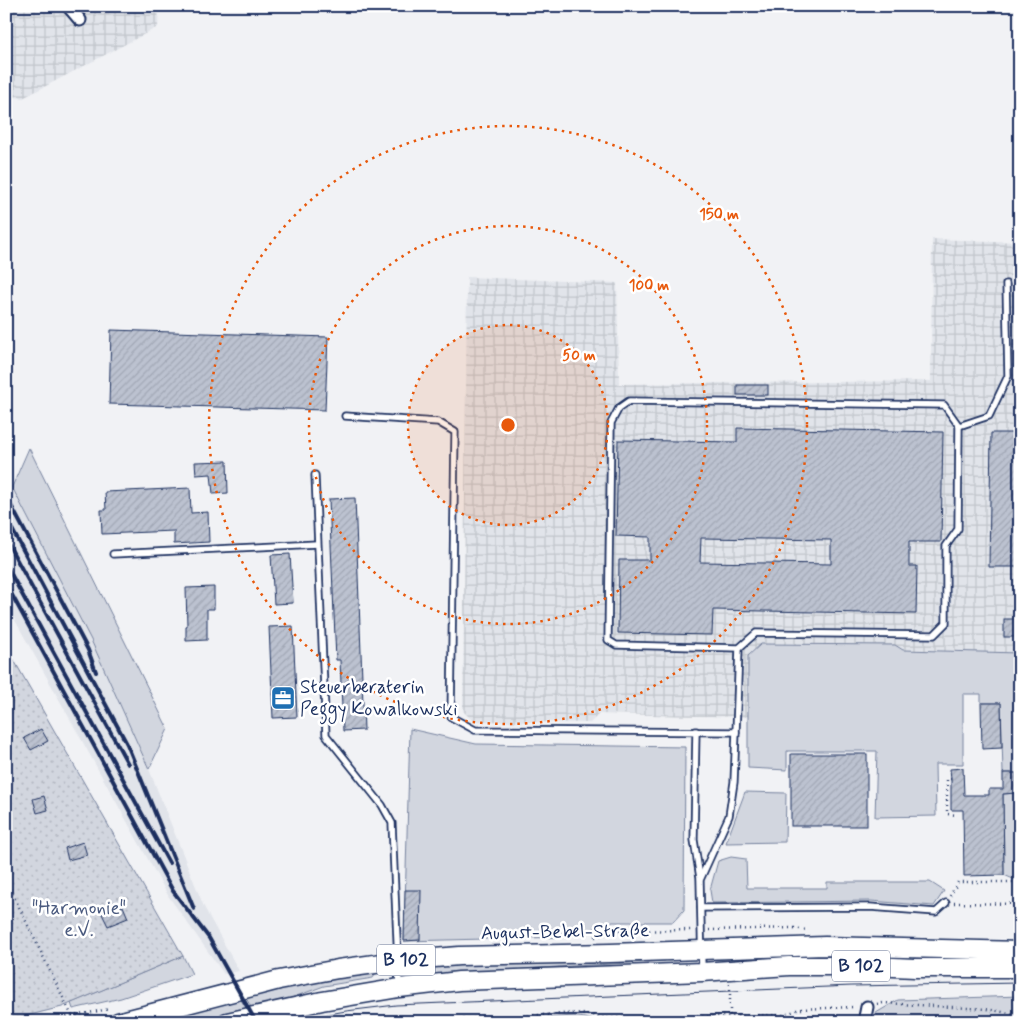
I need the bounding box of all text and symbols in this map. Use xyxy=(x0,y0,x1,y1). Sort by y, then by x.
text: 150 m xyxy=(699,205,739,225)
text: 100 m xyxy=(629,276,669,296)
text: 50 m xyxy=(562,346,596,366)
centre of rings xyxy=(499,416,517,434)
place label: Steuerberaterin Peggy Kowalkowski xyxy=(300,675,457,725)
office icon: Steuerberaterin Peggy Kowalkowski xyxy=(270,685,296,711)
park label: "Harmonie" e.V. xyxy=(32,896,126,943)
street label: August-Bebel-Straße xyxy=(481,918,649,947)
road number: B 102 xyxy=(377,944,435,976)
road number: B 102 xyxy=(832,950,890,981)

